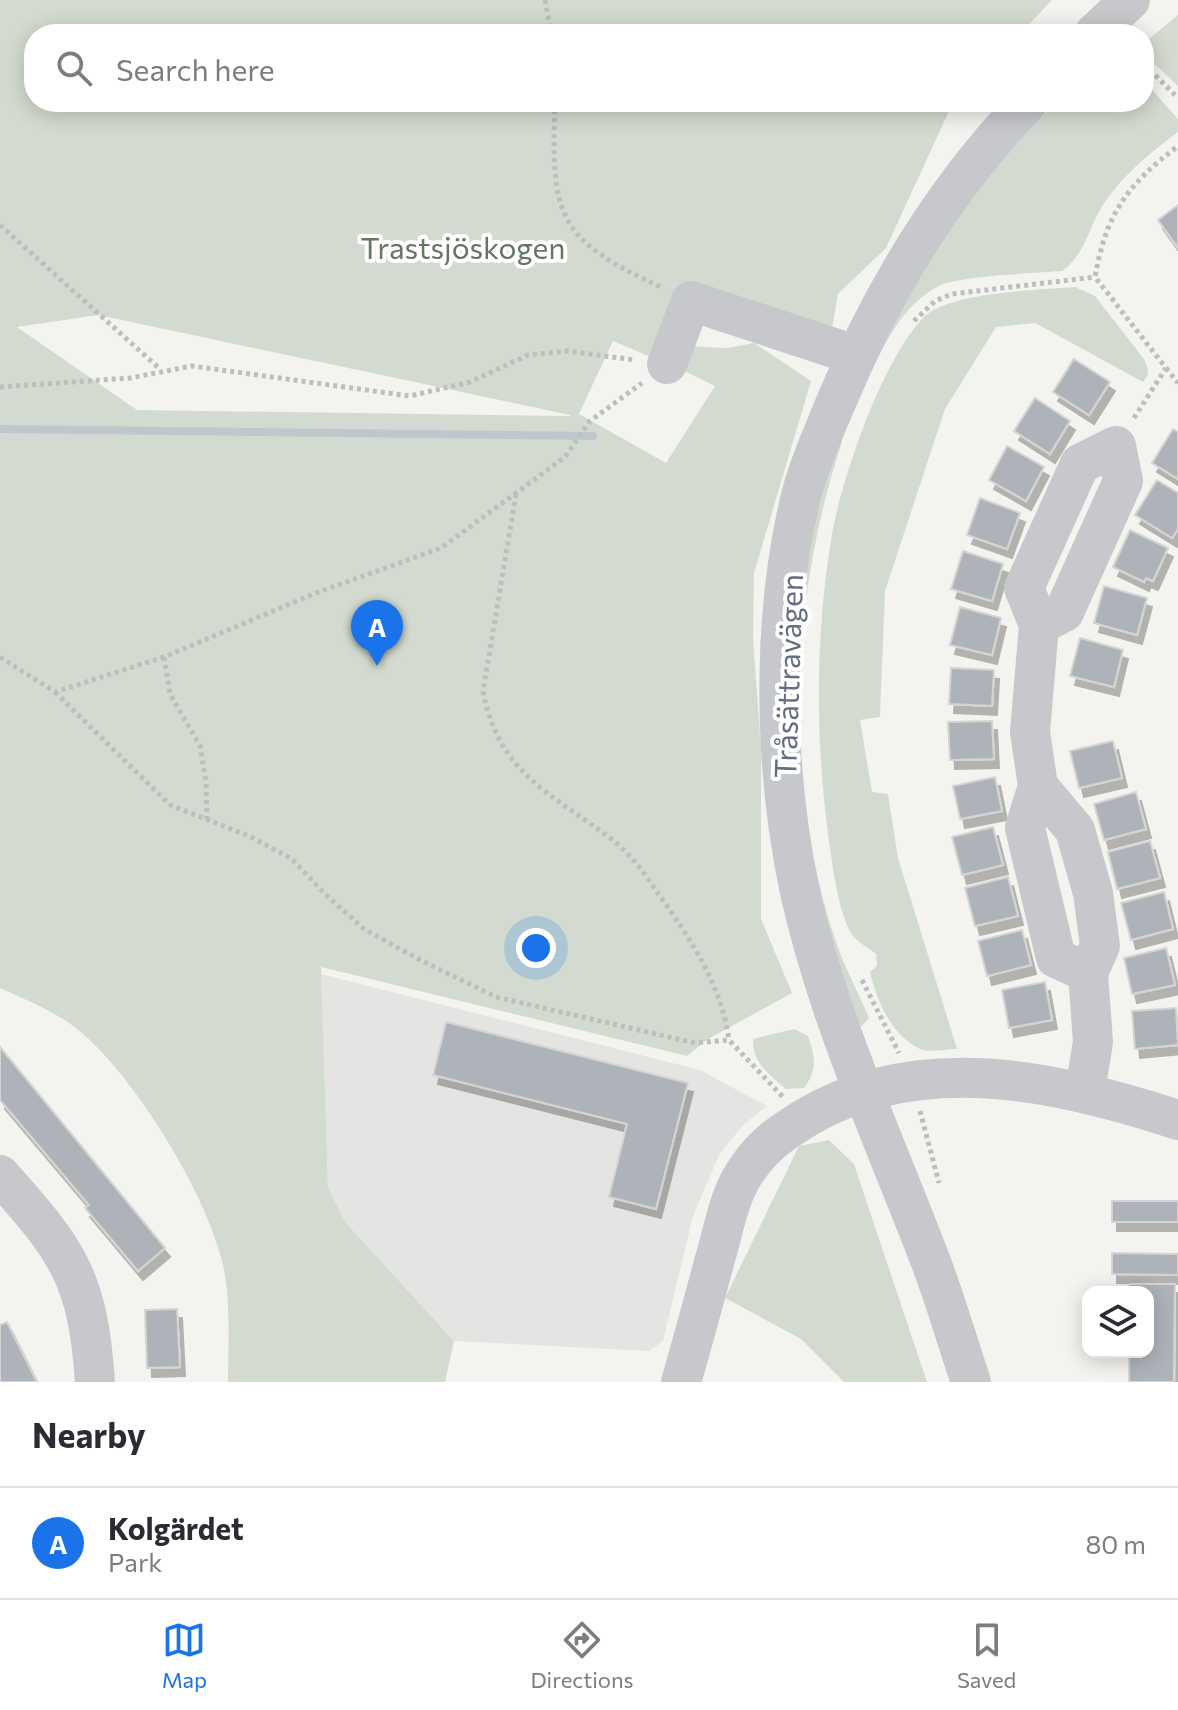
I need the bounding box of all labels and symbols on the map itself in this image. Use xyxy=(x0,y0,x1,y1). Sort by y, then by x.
park label: Trastsjöskogen xyxy=(360,228,566,265)
street label: Tråsättravägen xyxy=(765,573,809,779)
pin: A xyxy=(351,600,403,666)
your location xyxy=(516,928,556,968)

